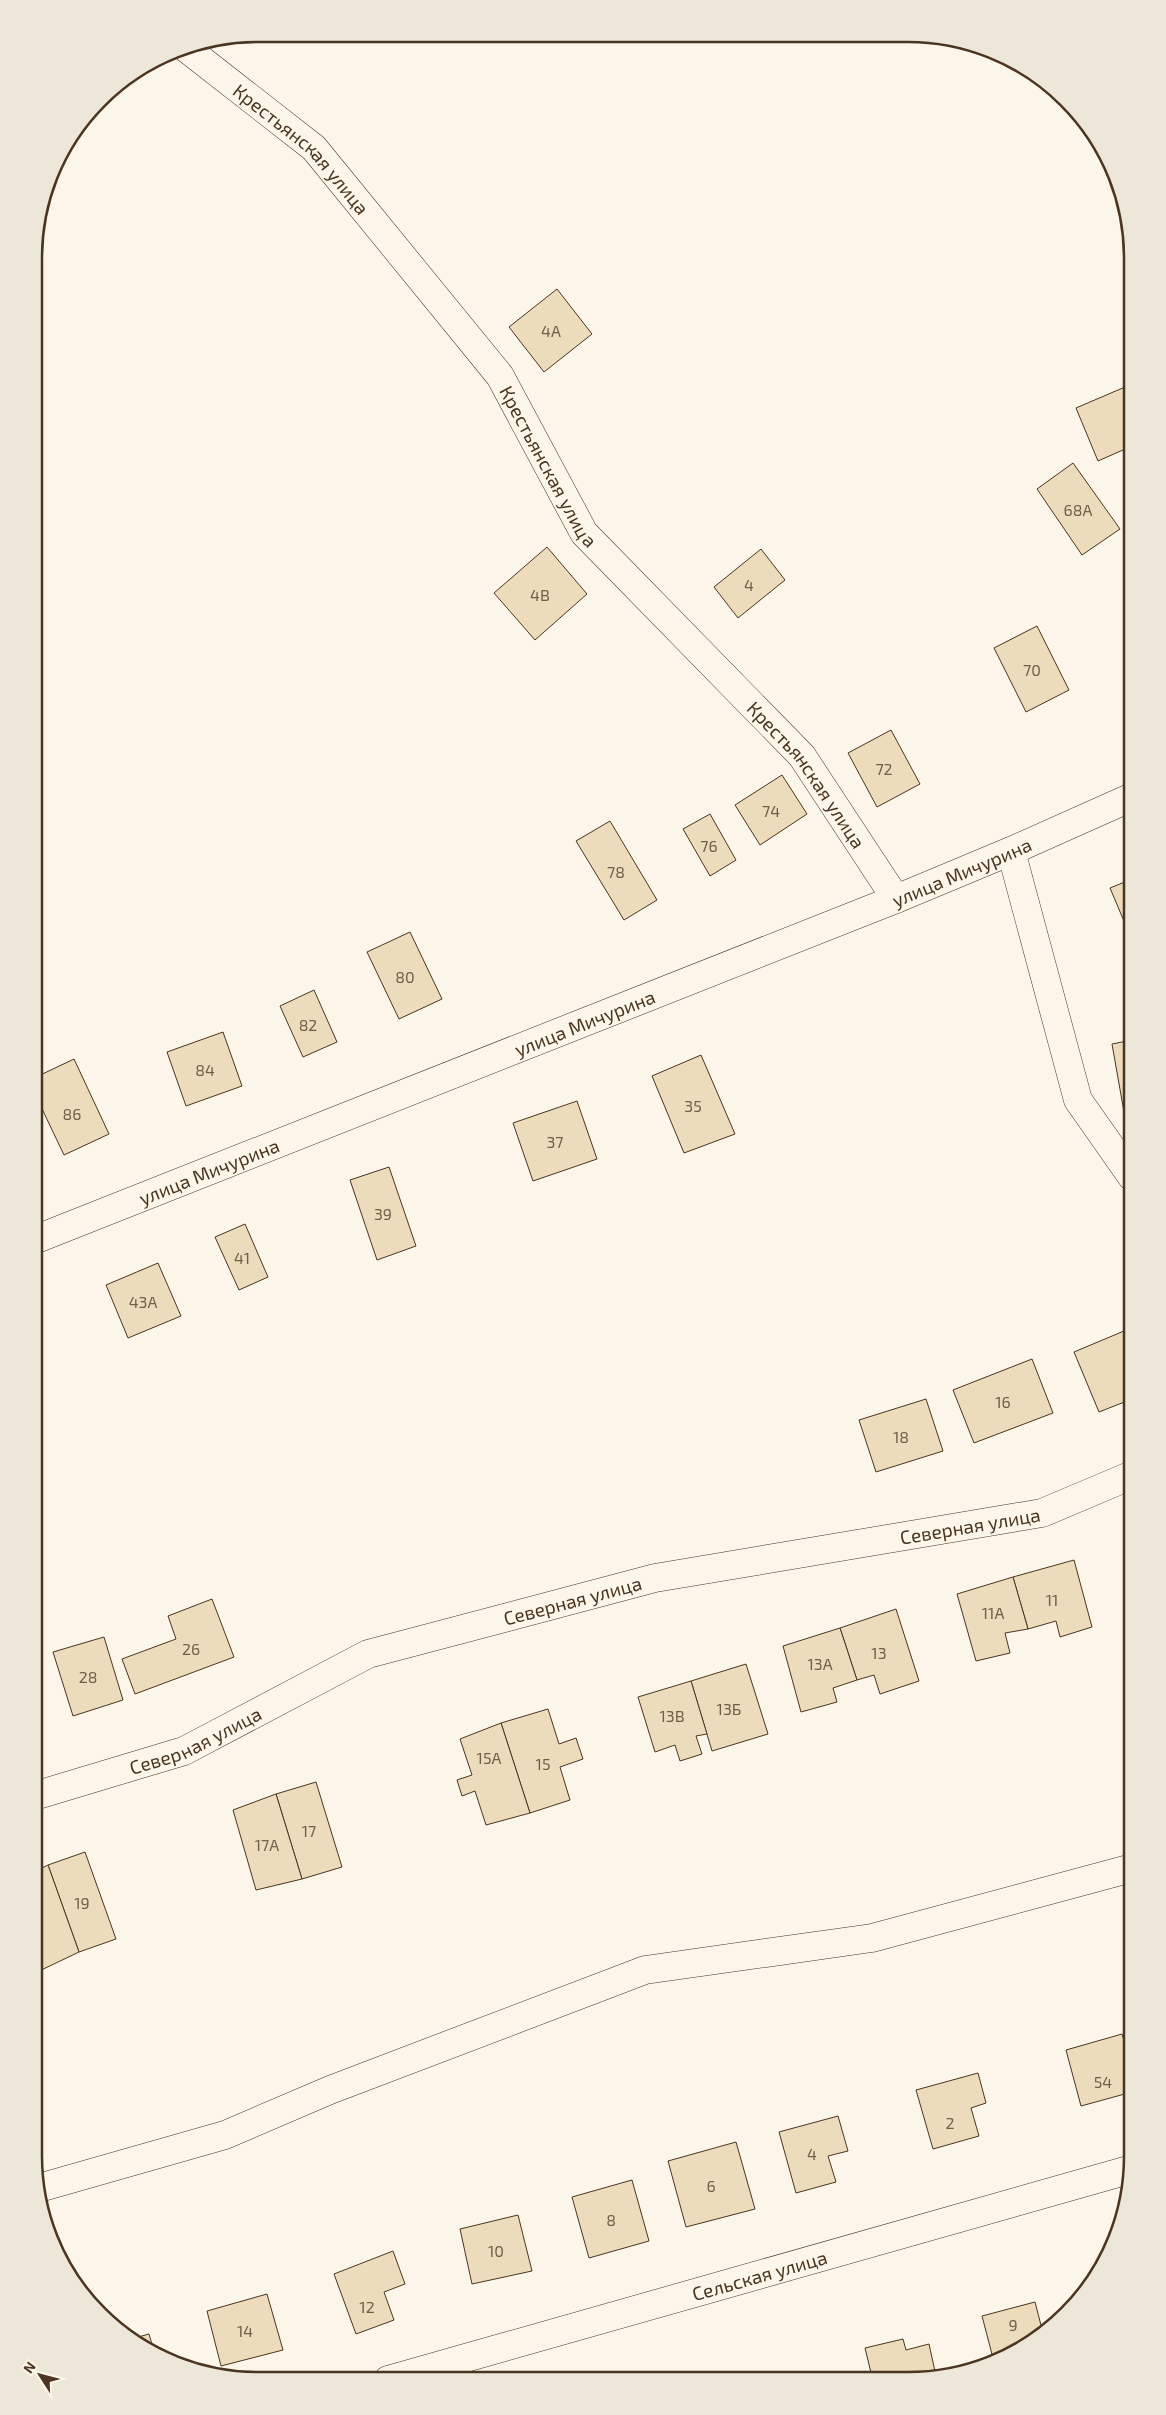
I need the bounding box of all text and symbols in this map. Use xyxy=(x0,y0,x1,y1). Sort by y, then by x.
street label: Крестьянская улица xyxy=(229,78,375,219)
house number: 4А xyxy=(541,321,561,340)
street label: Крестьянская улица xyxy=(496,381,602,551)
house number: 68А xyxy=(1064,500,1092,519)
house number: 4 xyxy=(744,575,754,594)
house number: 4В xyxy=(530,585,550,604)
house number: 70 xyxy=(1023,660,1041,679)
street label: Крестьянская улица xyxy=(743,696,871,852)
house number: 72 xyxy=(875,759,893,778)
house number: 74 xyxy=(762,801,780,820)
street label: улица Мичурина xyxy=(888,832,1035,912)
house number: 76 xyxy=(700,836,718,855)
house number: 78 xyxy=(607,862,625,881)
house number: 80 xyxy=(395,967,415,986)
street label: улица Мичурина xyxy=(511,984,658,1061)
house number: 82 xyxy=(299,1015,317,1034)
house number: 84 xyxy=(195,1060,215,1079)
house number: 35 xyxy=(684,1096,702,1115)
house number: 86 xyxy=(63,1104,81,1123)
house number: 37 xyxy=(546,1132,564,1151)
street label: улица Мичурина xyxy=(135,1133,282,1210)
house number: 39 xyxy=(374,1204,392,1223)
house number: 41 xyxy=(234,1248,250,1267)
house number: 43А xyxy=(129,1292,157,1311)
house number: 16 xyxy=(995,1392,1011,1411)
house number: 18 xyxy=(893,1427,909,1446)
street label: Северная улица xyxy=(898,1502,1042,1548)
street label: Северная улица xyxy=(501,1571,644,1629)
house number: 11 xyxy=(1046,1590,1058,1609)
house number: 11А xyxy=(982,1603,1004,1622)
house number: 26 xyxy=(182,1639,200,1658)
house number: 13 xyxy=(871,1643,887,1662)
house number: 13А xyxy=(807,1654,833,1673)
house number: 28 xyxy=(79,1667,97,1686)
house number: 13Б xyxy=(717,1699,741,1718)
street label: Северная улица xyxy=(126,1701,265,1778)
house number: 13В xyxy=(659,1706,685,1725)
house number: 15А xyxy=(477,1748,501,1767)
house number: 15 xyxy=(536,1754,550,1773)
house number: 17 xyxy=(302,1821,316,1840)
house number: 17А xyxy=(255,1835,279,1854)
house number: 19 xyxy=(74,1893,90,1912)
house number: 54 xyxy=(1094,2072,1112,2091)
house number: 2 xyxy=(946,2113,955,2132)
house number: 4 xyxy=(807,2144,817,2163)
house number: 6 xyxy=(706,2176,716,2195)
house number: 8 xyxy=(606,2210,616,2229)
house number: 10 xyxy=(488,2241,504,2260)
street label: Сельская улица xyxy=(689,2245,829,2305)
house number: 12 xyxy=(359,2297,375,2316)
house number: 9 xyxy=(1008,2315,1018,2334)
house number: 14 xyxy=(237,2321,253,2340)
north arrow xyxy=(15,2350,65,2400)
text: N xyxy=(19,2358,39,2376)

